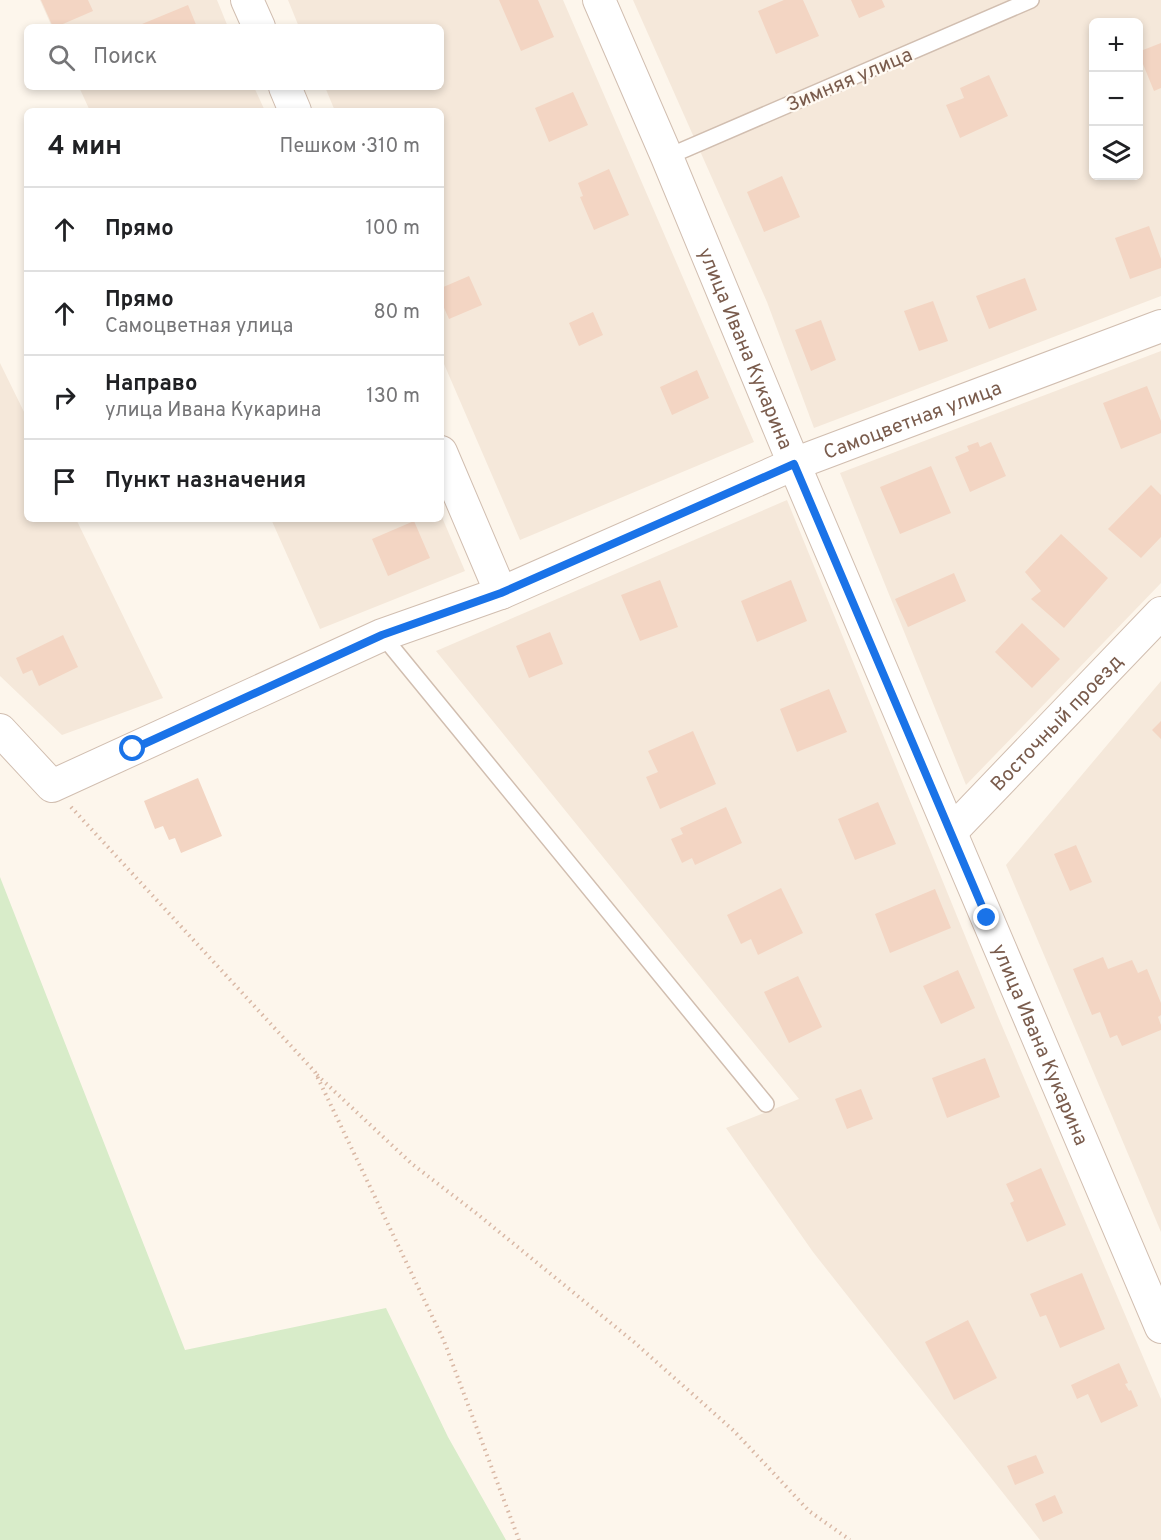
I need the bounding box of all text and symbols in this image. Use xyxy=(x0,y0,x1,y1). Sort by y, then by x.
map controls xyxy=(1089,18,1143,180)
button: + xyxy=(1089,18,1143,72)
search box xyxy=(24,24,444,90)
icon: search xyxy=(45,41,78,74)
street label: Зимняя улица xyxy=(783,43,917,119)
text: Поиск xyxy=(93,44,157,71)
button: − xyxy=(1089,72,1143,126)
button: layers xyxy=(1089,126,1143,180)
text: 4 мин xyxy=(48,131,122,164)
text: Пешком · 310 m xyxy=(280,134,420,160)
icon: ahead xyxy=(48,213,81,246)
text: Прямо xyxy=(105,216,174,243)
text: 100 m xyxy=(365,216,420,242)
street label: улица Ивана Кукарина xyxy=(691,244,798,454)
text: Прямо xyxy=(105,287,174,314)
icon: ahead xyxy=(48,297,81,330)
text: 80 m xyxy=(374,300,420,326)
text: Самоцветная улица xyxy=(105,314,293,340)
text: Направо xyxy=(105,371,197,398)
street label: Самоцветная улица xyxy=(820,376,1006,467)
icon: right xyxy=(48,381,81,414)
text: 130 m xyxy=(366,384,420,410)
text: улица Ивана Кукарина xyxy=(105,398,321,424)
icon: arrive xyxy=(48,465,81,498)
text: Пункт назначения xyxy=(105,468,306,495)
street label: Восточный проезд xyxy=(986,650,1129,798)
route start xyxy=(119,735,145,761)
route end xyxy=(973,904,999,930)
street label: улица Ивана Кукарина xyxy=(985,941,1093,1150)

